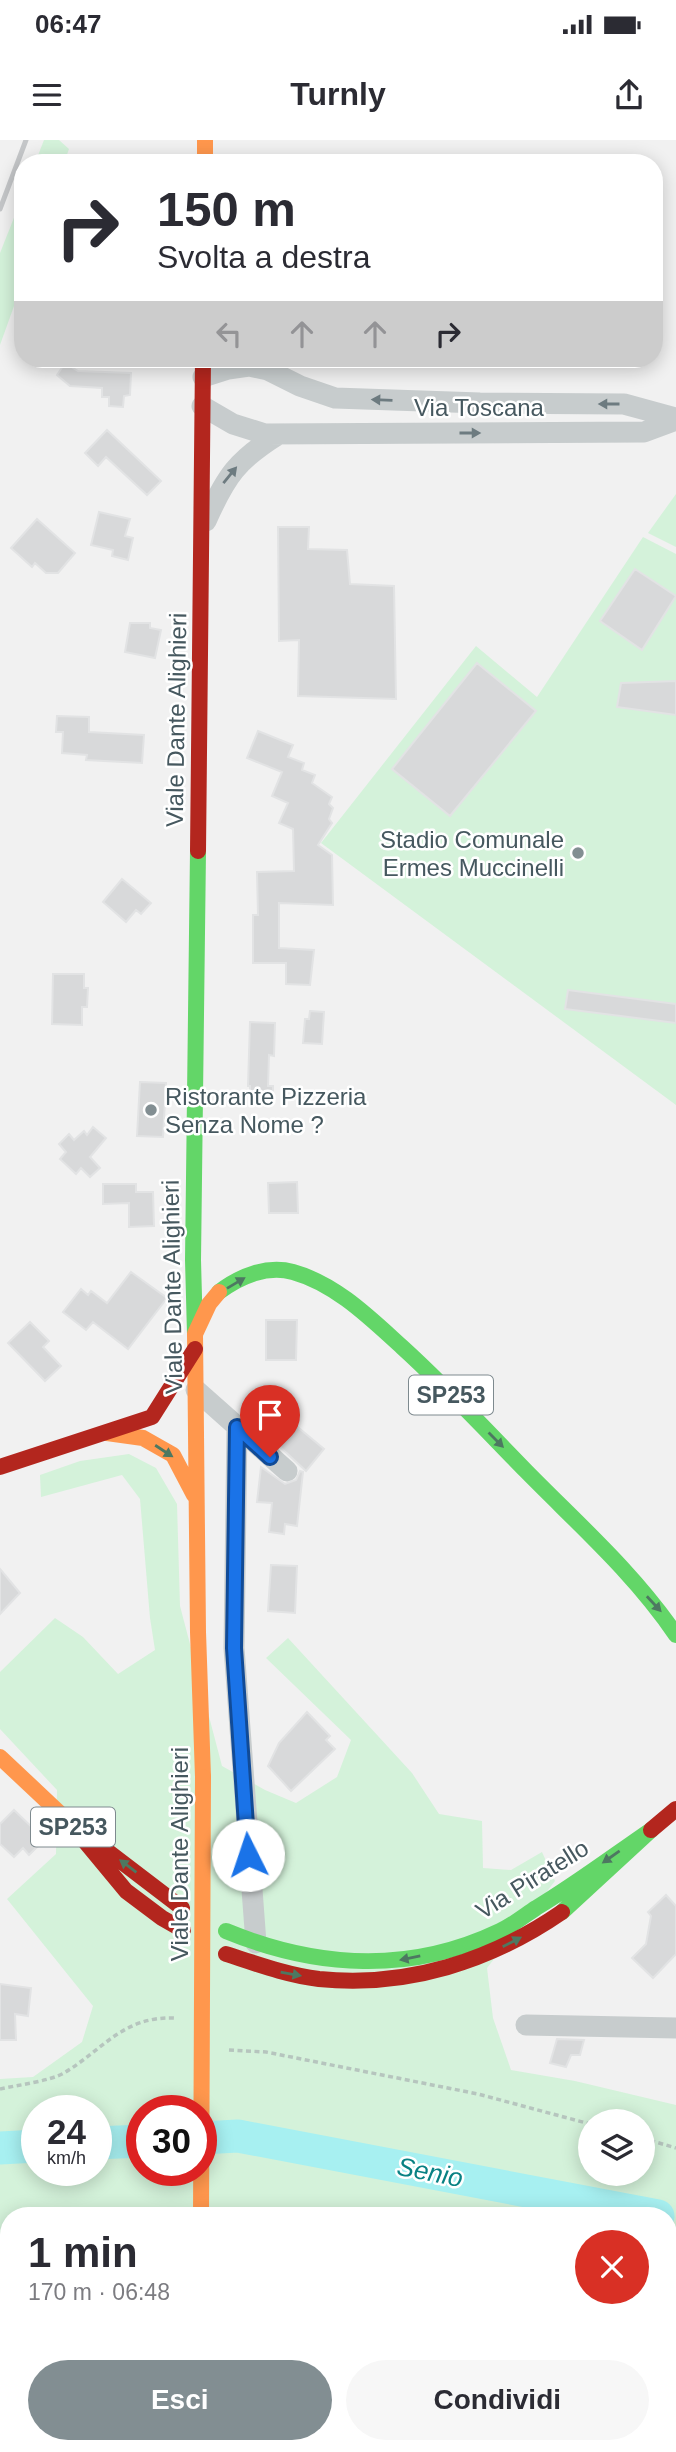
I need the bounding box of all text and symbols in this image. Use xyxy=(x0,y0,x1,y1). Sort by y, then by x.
text: 06:47 xyxy=(35,9,102,39)
icon: menu xyxy=(28,76,66,114)
text: Turnly xyxy=(290,76,386,112)
icon: share xyxy=(610,76,648,114)
icon: right xyxy=(42,182,133,273)
text: 150 m xyxy=(157,182,296,236)
text: Svolta a destra xyxy=(157,239,370,275)
icon: left xyxy=(210,315,248,353)
icon: ahead xyxy=(283,315,321,353)
icon: ahead xyxy=(356,315,394,353)
icon: right xyxy=(429,315,467,353)
one-way arrow xyxy=(371,394,393,406)
street label: Via Toscana xyxy=(414,394,545,421)
one-way arrow xyxy=(598,398,620,410)
one-way arrow xyxy=(459,427,481,439)
one-way arrow xyxy=(223,466,238,484)
street label: Viale Dante Alighieri xyxy=(161,613,191,827)
place label: Stadio Comunale Ermes Muccinelli xyxy=(380,826,564,881)
marker: Stadio Comunale Ermes Muccinelli xyxy=(570,845,586,861)
place label: Ristorante Pizzeria Senza Nome ? xyxy=(165,1083,367,1138)
marker: Ristorante Pizzeria Senza Nome ? xyxy=(143,1102,159,1118)
street label: Viale Dante Alighieri xyxy=(157,1180,187,1394)
one-way arrow xyxy=(227,1276,246,1289)
road number: SP253 xyxy=(409,1376,493,1414)
pin xyxy=(240,1385,300,1457)
icon: arrive xyxy=(251,1396,289,1434)
one-way arrow xyxy=(487,1432,504,1448)
one-way arrow xyxy=(154,1444,174,1457)
one-way arrow xyxy=(645,1595,661,1612)
street label: Viale Dante Alighieri xyxy=(166,1747,193,1961)
road number: SP253 xyxy=(31,1808,115,1846)
position arrow xyxy=(211,1818,285,1892)
street label: Via Piratello xyxy=(471,1834,593,1924)
one-way arrow xyxy=(602,1850,621,1863)
one-way arrow xyxy=(119,1860,137,1874)
one-way arrow xyxy=(502,1937,522,1948)
one-way arrow xyxy=(399,1952,421,1963)
one-way arrow xyxy=(281,1968,303,1979)
speed limit sign: 30 xyxy=(126,2095,217,2186)
map controls xyxy=(578,2109,655,2186)
button: layers xyxy=(578,2109,655,2186)
text: 24 xyxy=(47,2112,86,2151)
text: km/h xyxy=(47,2148,86,2168)
water label: Senio xyxy=(394,2151,466,2193)
text: 1 min xyxy=(28,2229,138,2276)
button: close xyxy=(575,2230,649,2304)
text: 170 m · 06:48 xyxy=(28,2279,170,2305)
button: Esci xyxy=(28,2360,332,2440)
button: Condividi xyxy=(346,2360,649,2440)

